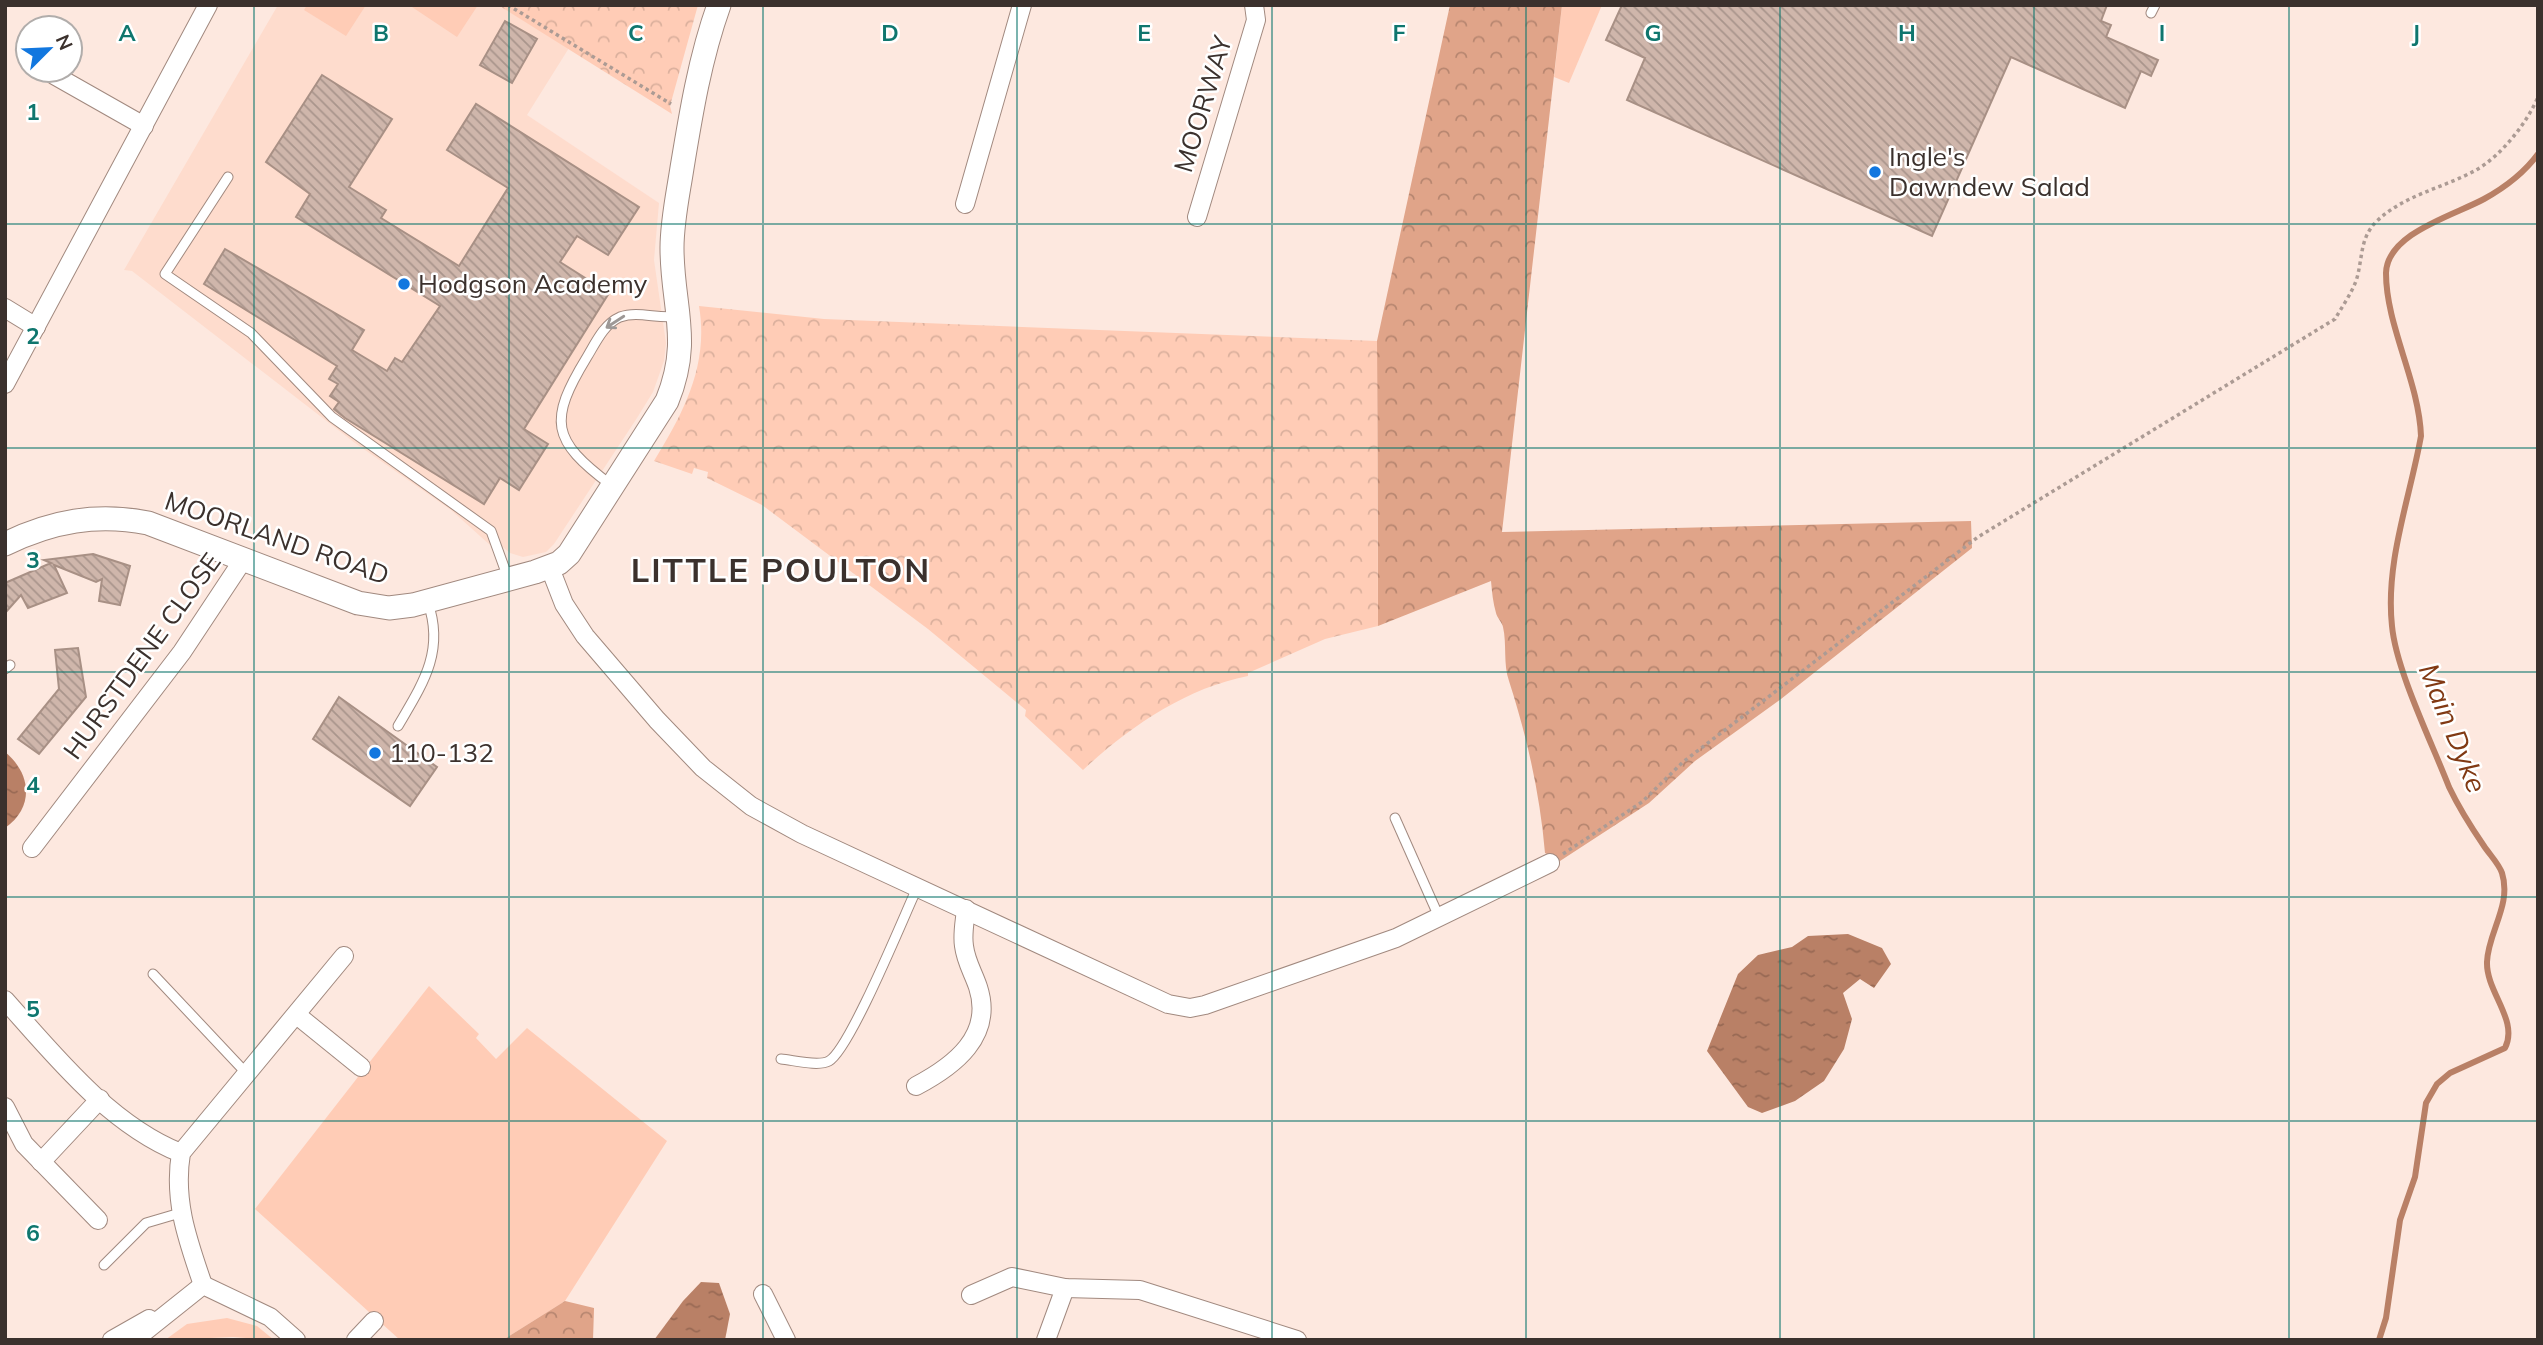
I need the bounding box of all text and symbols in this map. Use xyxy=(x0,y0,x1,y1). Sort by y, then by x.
north arrow xyxy=(14,14,84,84)
text: A xyxy=(118,18,136,47)
text: B xyxy=(373,18,389,47)
text: C xyxy=(628,18,644,47)
text: D xyxy=(881,18,899,47)
text: E xyxy=(1137,18,1151,47)
text: F xyxy=(1392,18,1406,47)
text: G xyxy=(1644,18,1662,47)
text: H xyxy=(1898,18,1916,47)
text: I xyxy=(2159,18,2165,47)
text: J xyxy=(2412,18,2420,47)
text: N xyxy=(51,31,78,54)
street label: MOORWAY xyxy=(1166,31,1239,176)
text: 1 xyxy=(26,97,40,126)
place label: Ingle's Dawndew Salad xyxy=(1889,140,2090,203)
marker: Ingle's Dawndew Salad xyxy=(1867,164,1883,180)
place label: Hodgson Academy xyxy=(418,267,648,300)
marker: Hodgson Academy xyxy=(396,276,412,292)
one-way arrow xyxy=(606,315,625,330)
text: 2 xyxy=(26,321,40,350)
street label: MOORLAND ROAD xyxy=(161,484,394,591)
text: 3 xyxy=(26,545,40,574)
street label: HURSTDENE CLOSE xyxy=(56,546,228,765)
district label: LITTLE POULTON xyxy=(631,549,931,590)
water label: Main Dyke xyxy=(2412,658,2495,798)
place label: 110-132 xyxy=(389,736,494,769)
marker: 110-132 xyxy=(367,745,383,761)
text: 4 xyxy=(26,770,40,799)
text: 5 xyxy=(26,994,40,1023)
text: 6 xyxy=(26,1218,40,1247)

